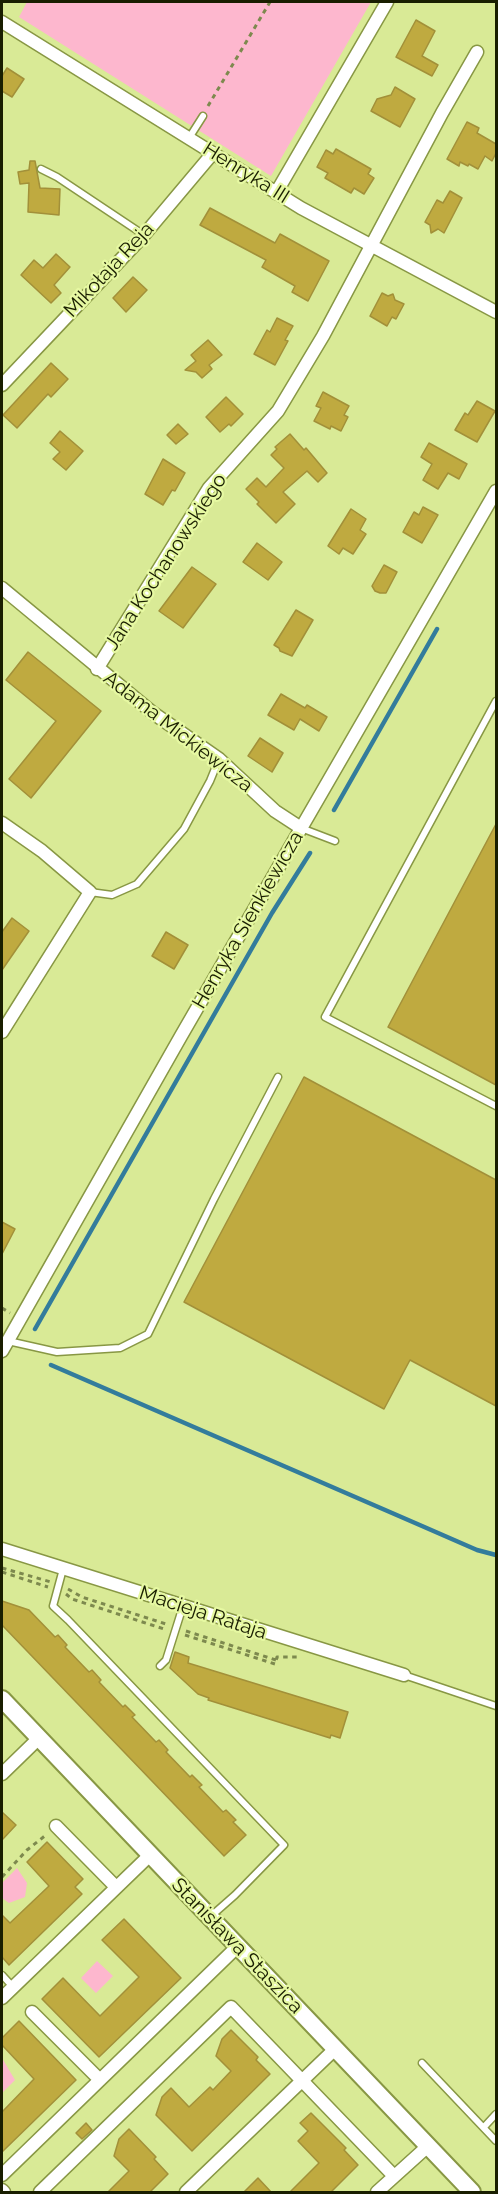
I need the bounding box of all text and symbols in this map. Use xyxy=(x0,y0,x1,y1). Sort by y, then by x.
street label: Henryka III xyxy=(198,137,294,209)
street label: Mikołaja Reja xyxy=(59,218,159,322)
street label: Jana Kochanowskiego xyxy=(100,469,232,655)
street label: Adama Mickiewicza xyxy=(99,666,257,798)
street label: Henryka Sienkiewicza xyxy=(187,827,309,1013)
street label: Macieja Rataja xyxy=(136,1581,270,1645)
street label: Stanisława Staszica xyxy=(166,1873,308,2019)

